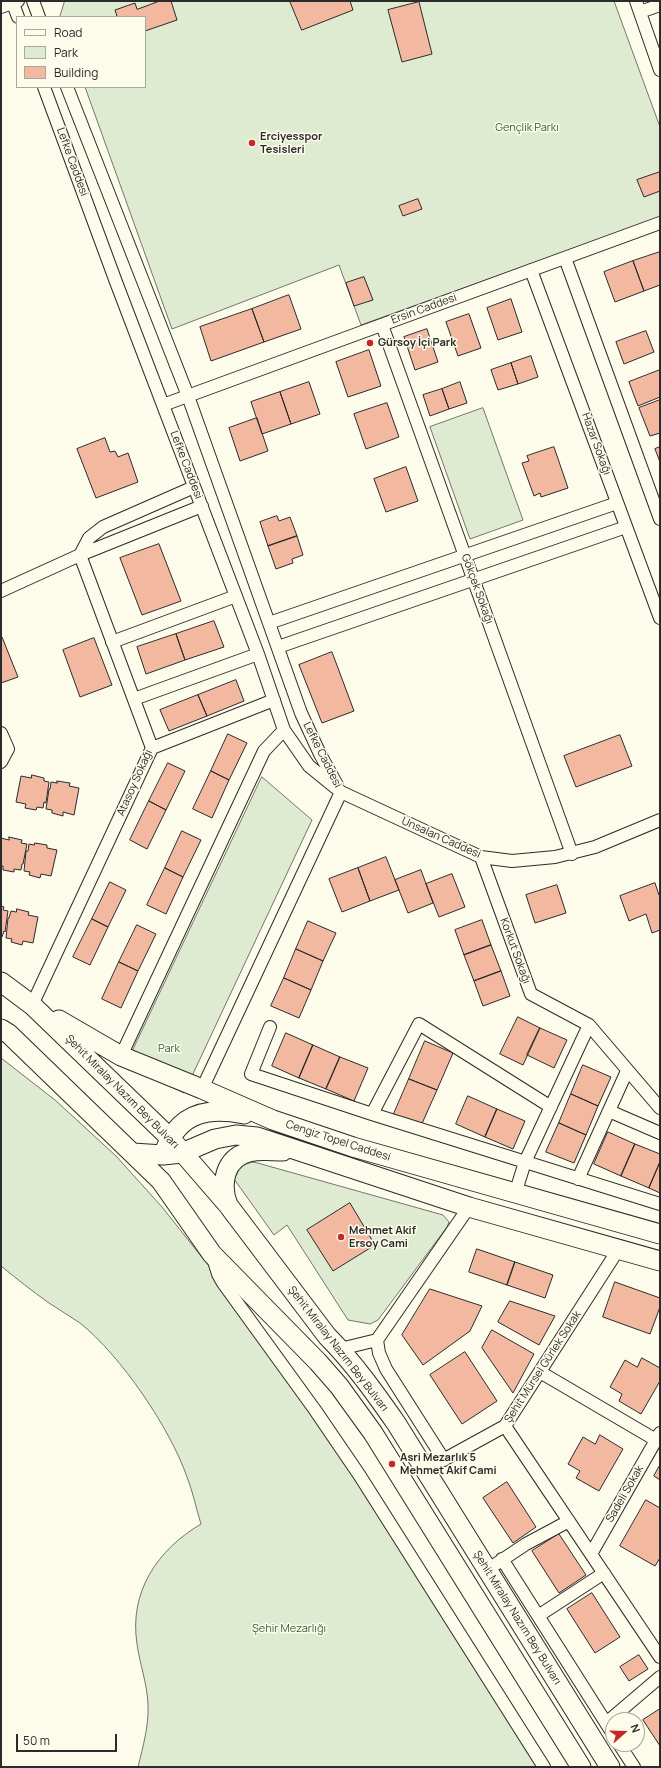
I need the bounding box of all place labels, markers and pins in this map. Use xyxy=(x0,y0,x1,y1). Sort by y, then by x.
place label: Erciyesspor Tesisleri xyxy=(260,130,322,156)
marker: Erciyesspor Tesisleri xyxy=(247,138,257,148)
place label: Gürsoy İçi Park xyxy=(378,336,456,350)
marker: Gürsoy İçi Park xyxy=(365,338,375,348)
place label: Mehmet Akif Ersoy Cami xyxy=(349,1224,416,1250)
marker: Mehmet Akif Ersoy Cami xyxy=(336,1232,346,1242)
place label: Asri Mezarlık 5 Mehmet Akif Cami xyxy=(400,1451,496,1477)
marker: Asri Mezarlık 5 Mehmet Akif Cami xyxy=(387,1459,397,1469)

